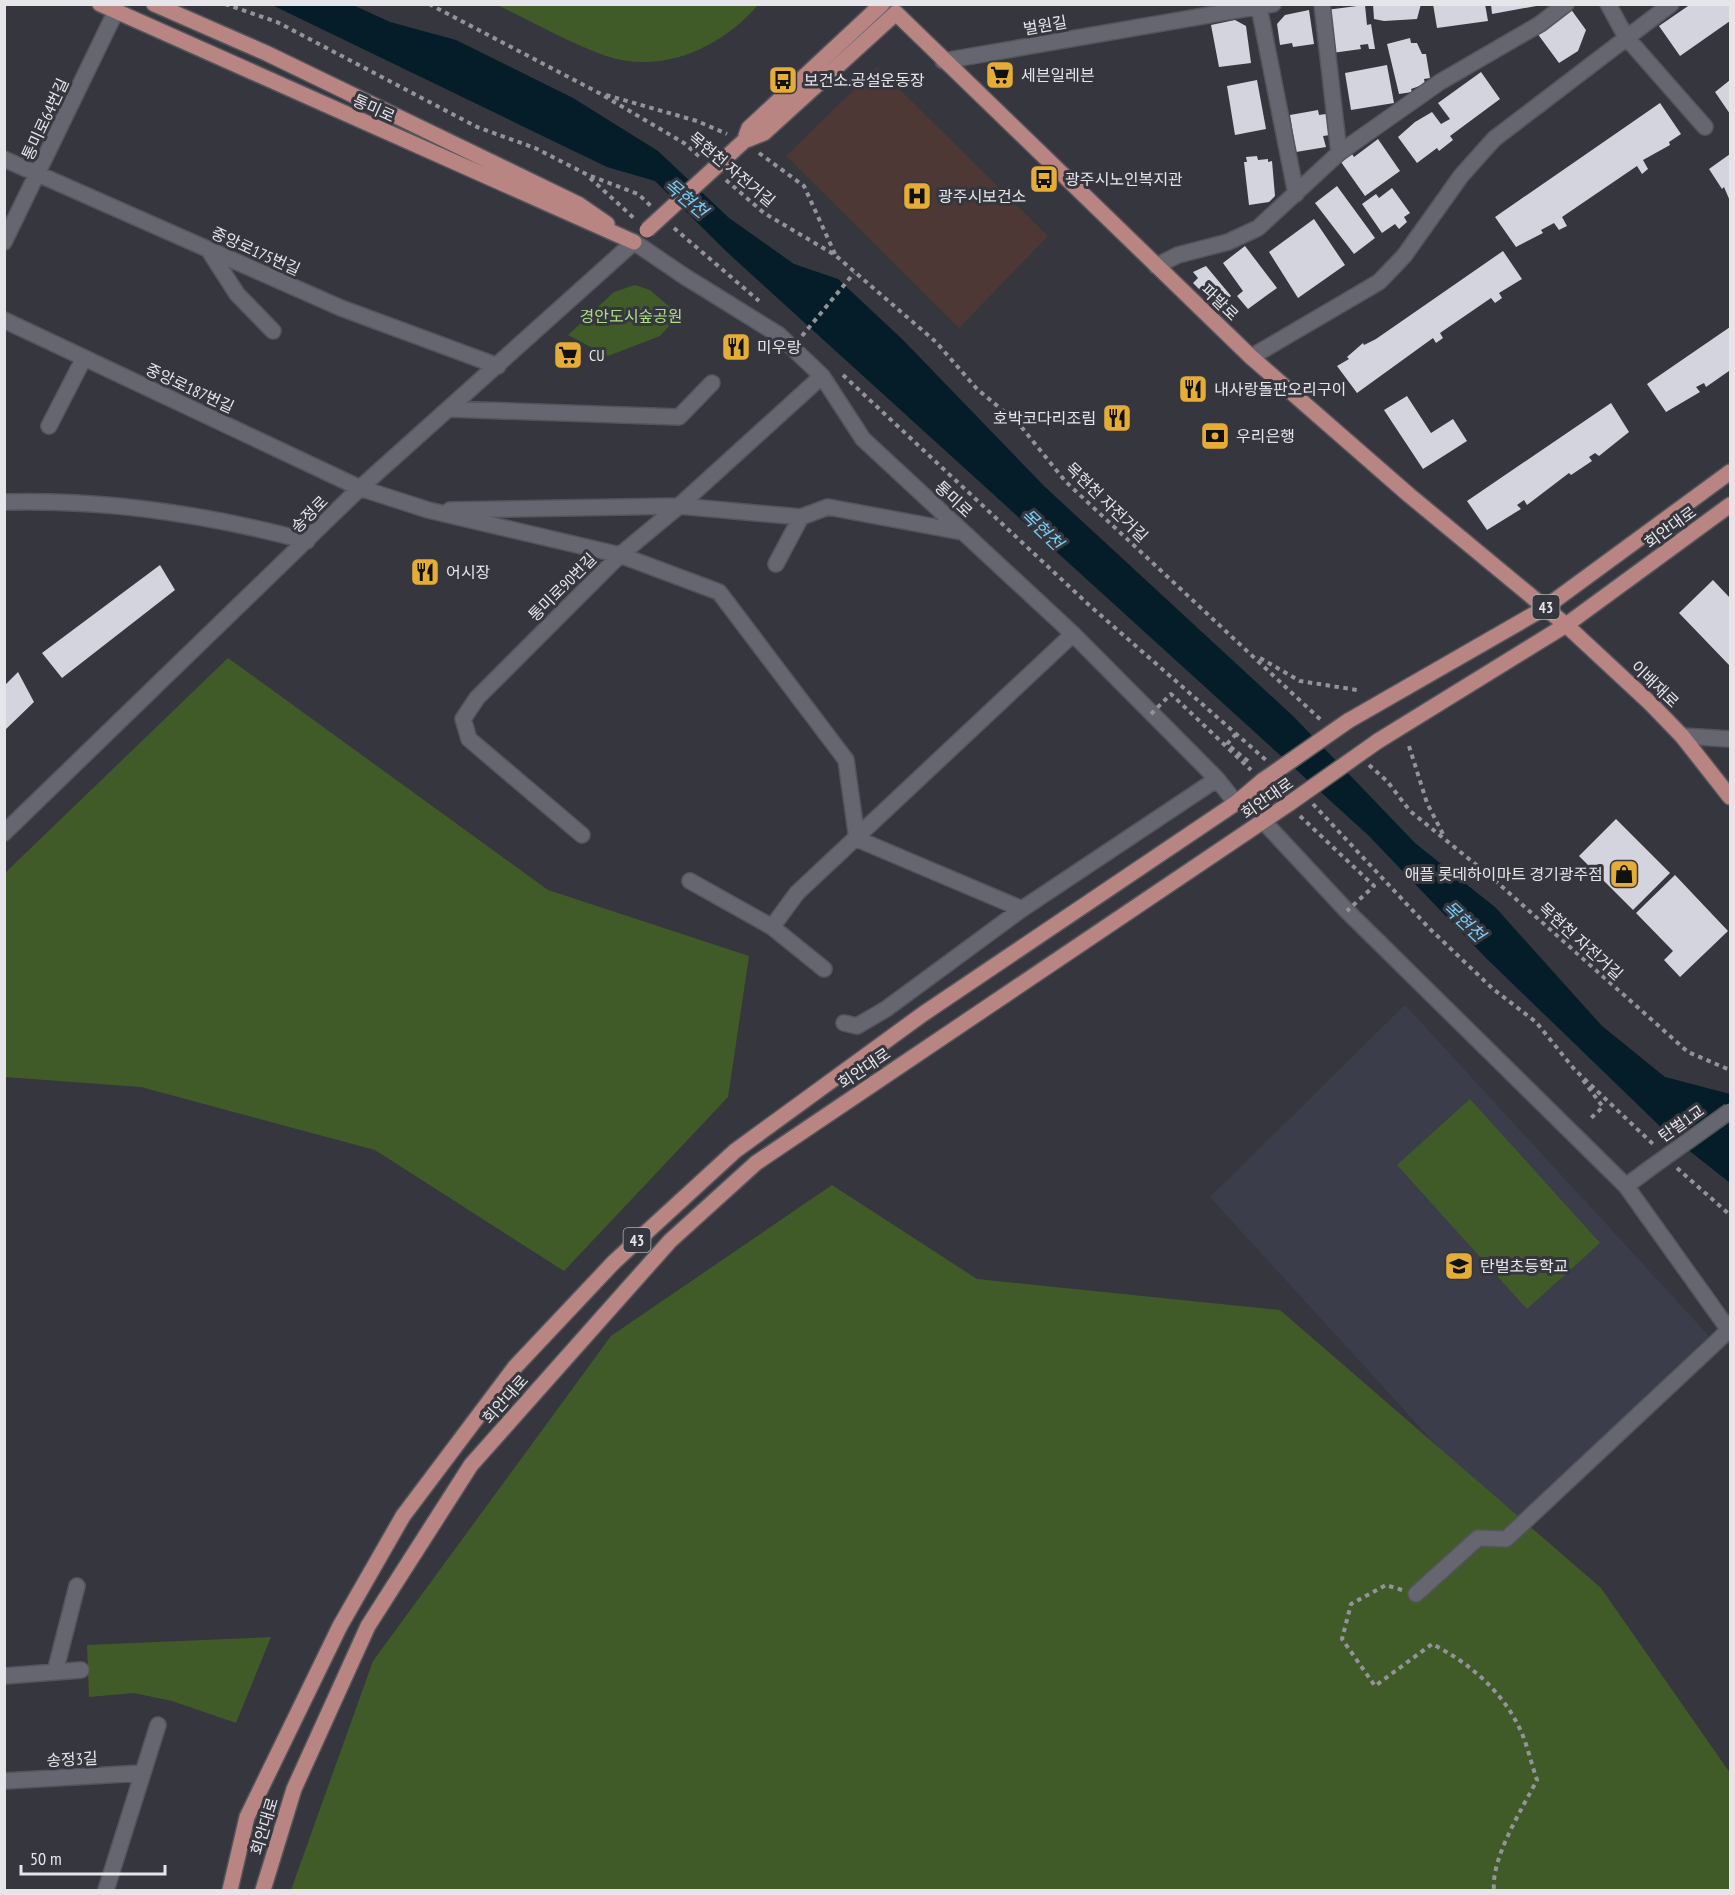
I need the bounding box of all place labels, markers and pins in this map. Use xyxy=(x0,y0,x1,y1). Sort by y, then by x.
supermarket icon: 세븐일레븐 xyxy=(984,59,1016,91)
bus stop icon: 보건소.공설운동장 xyxy=(767,64,799,96)
place label: 세븐일레븐 xyxy=(1021,65,1095,85)
place label: 보건소.공설운동장 xyxy=(804,70,925,90)
bus stop icon: 광주시노인복지관 xyxy=(1028,163,1060,195)
place label: 광주시노인복지관 xyxy=(1065,169,1183,189)
hospital icon: 광주시보건소 xyxy=(901,180,933,212)
place label: 광주시보건소 xyxy=(938,186,1026,206)
restaurant icon: 미우랑 xyxy=(720,331,752,363)
place label: 미우랑 xyxy=(757,337,801,357)
supermarket icon: CU xyxy=(552,339,584,371)
place label: CU xyxy=(589,345,605,365)
restaurant icon: 내사랑돌판오리구이 xyxy=(1177,373,1209,405)
place label: 내사랑돌판오리구이 xyxy=(1214,379,1346,399)
restaurant icon: 호박코다리조림 xyxy=(1101,402,1133,434)
place label: 호박코다리조림 xyxy=(993,408,1096,428)
bank icon: 우리은행 xyxy=(1199,420,1231,452)
place label: 우리은행 xyxy=(1236,426,1295,446)
restaurant icon: 어시장 xyxy=(409,556,441,588)
place label: 어시장 xyxy=(446,562,490,582)
shop icon: 애플 롯데하이마트 경기광주점 xyxy=(1608,858,1640,890)
place label: 애플 롯데하이마트 경기광주점 xyxy=(1405,864,1603,884)
school or university icon: 탄벌초등학교 xyxy=(1443,1250,1475,1282)
place label: 탄벌초등학교 xyxy=(1480,1256,1568,1276)

